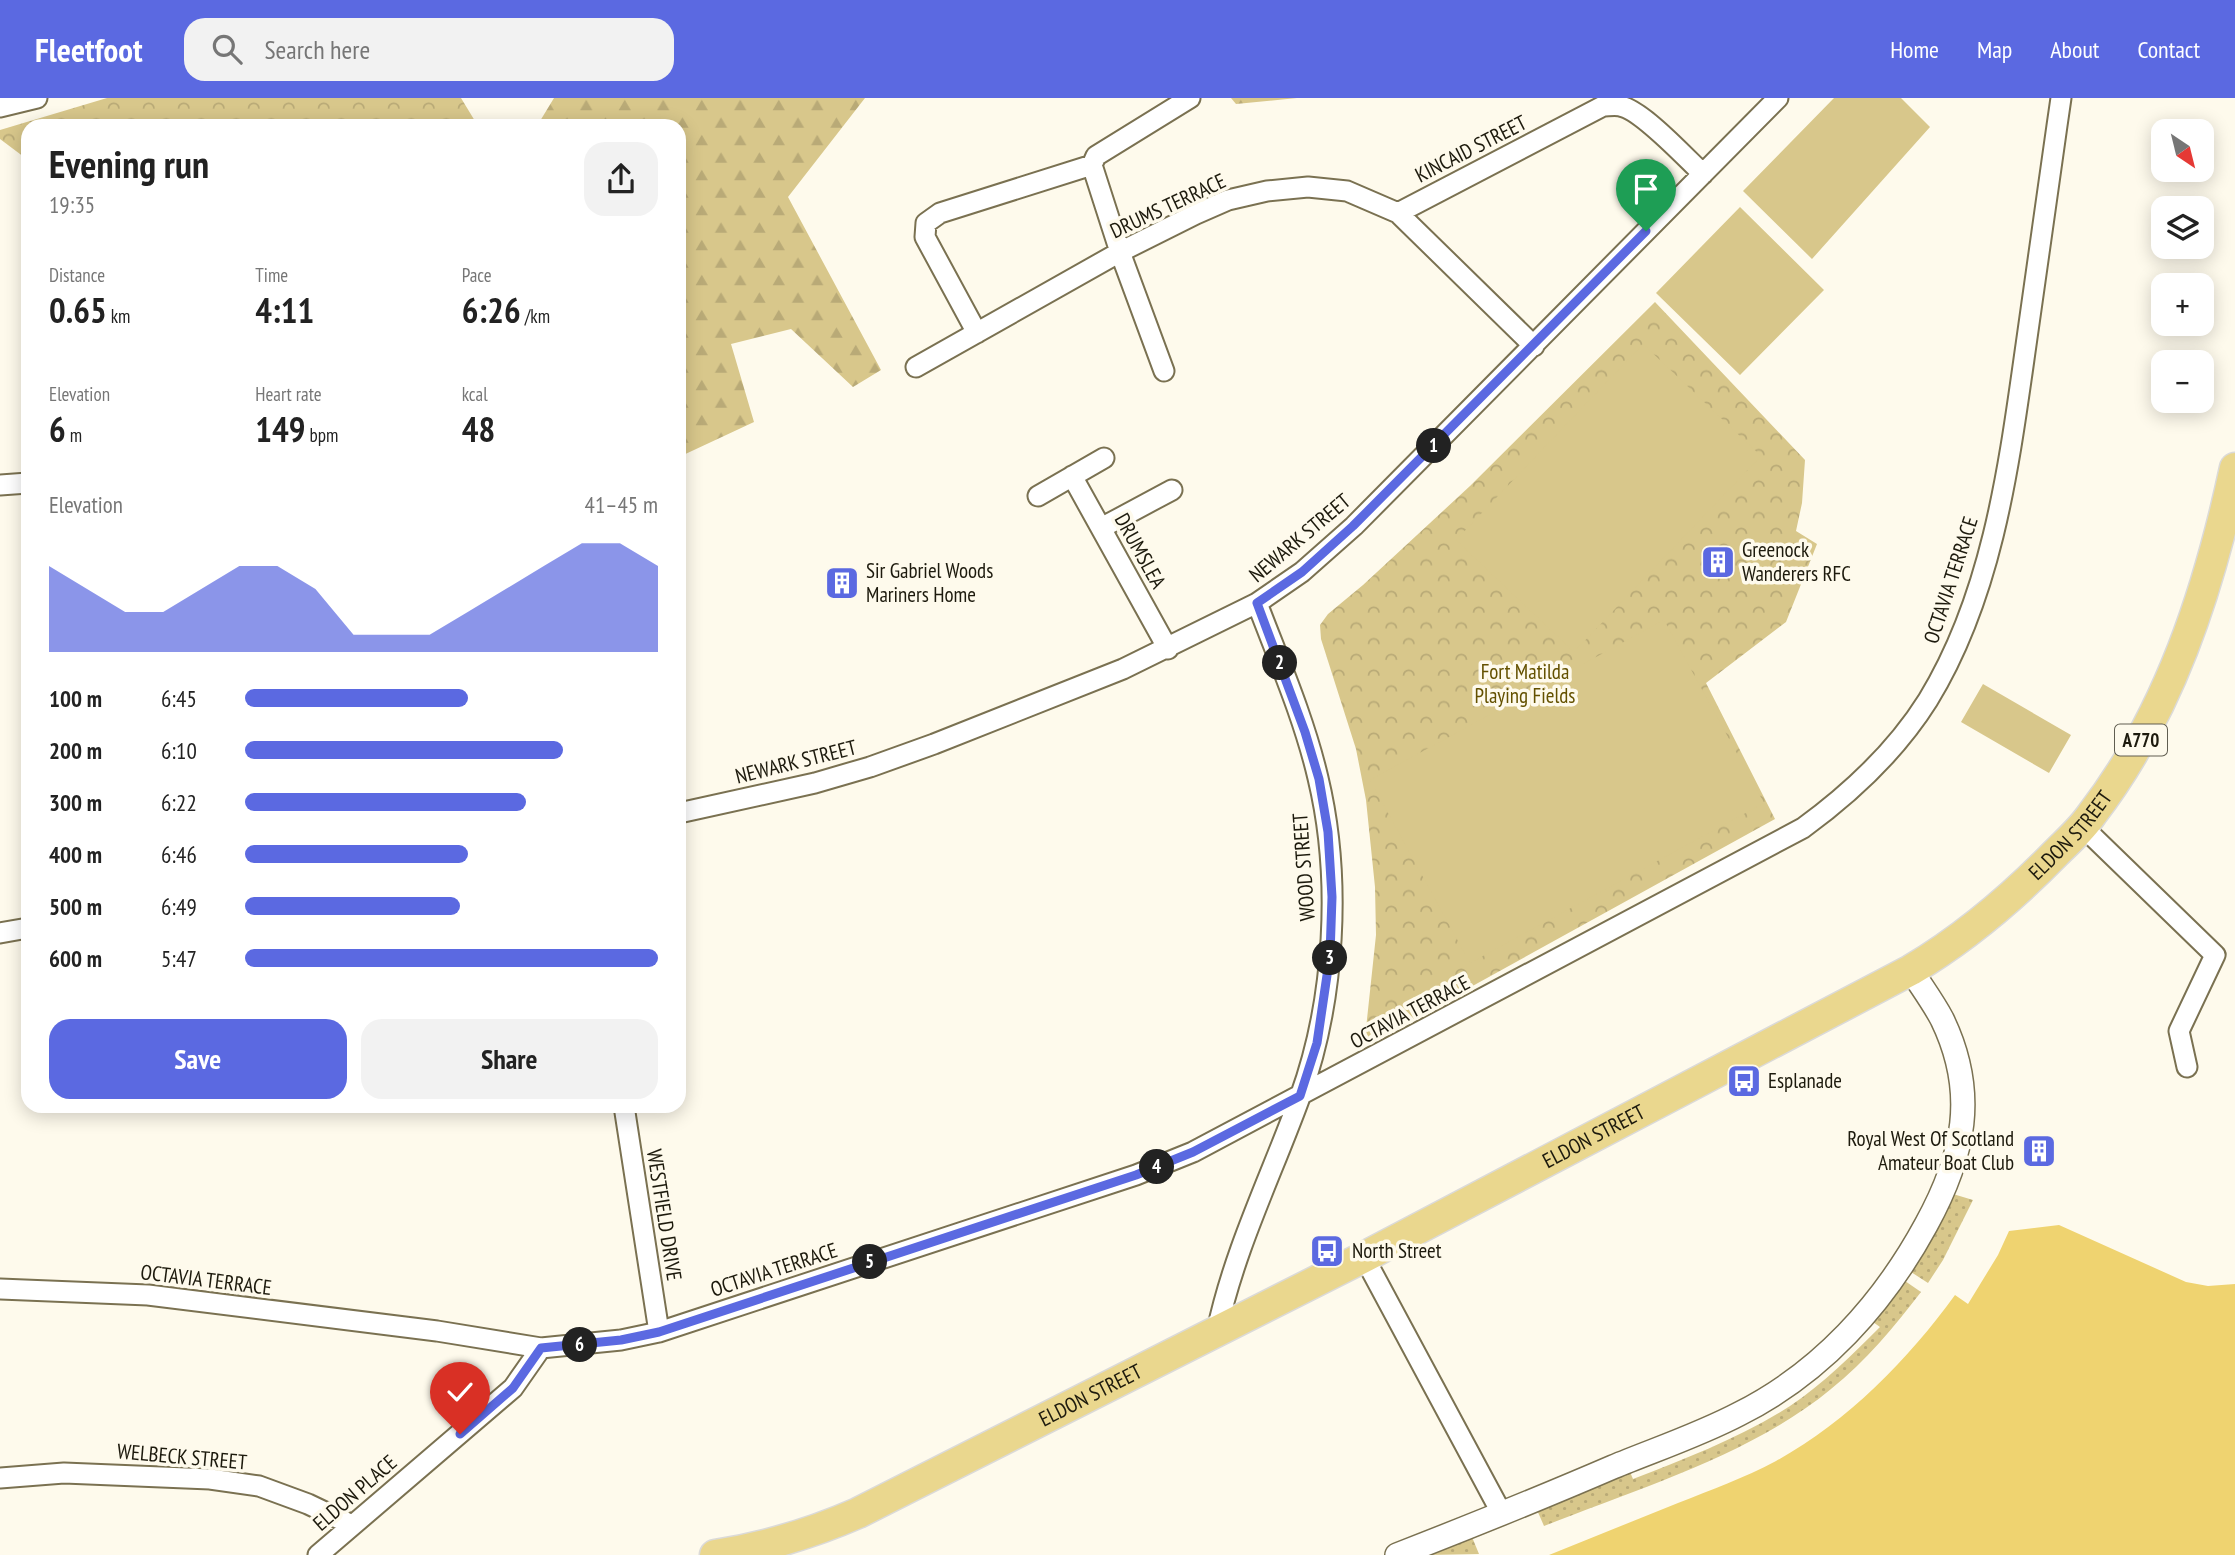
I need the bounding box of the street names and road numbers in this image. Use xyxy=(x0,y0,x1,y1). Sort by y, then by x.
street label: KINCAID STREET xyxy=(1410,109,1532,188)
street label: DRUMS TERRACE xyxy=(1106,167,1230,244)
street label: NEWARK STREET xyxy=(1243,487,1356,588)
street label: DRUMSLEA xyxy=(1109,508,1172,593)
street label: OCTAVIA TERRACE xyxy=(1917,513,1984,647)
road number: A770 xyxy=(2115,724,2167,755)
street label: NEWARK STREET xyxy=(732,733,860,790)
street label: ELDON STREET xyxy=(2023,785,2118,886)
street label: WOOD STREET xyxy=(1286,812,1321,922)
street label: OCTAVIA TERRACE xyxy=(1345,969,1474,1054)
street label: ELDON STREET xyxy=(1538,1098,1650,1174)
street label: WESTFIELD DRIVE xyxy=(641,1147,688,1283)
street label: OCTAVIA TERRACE xyxy=(707,1236,841,1303)
street label: OCTAVIA TERRACE xyxy=(139,1258,273,1301)
street label: ELDON STREET xyxy=(1034,1357,1147,1432)
street label: WELBECK STREET xyxy=(116,1437,249,1476)
street label: ELDON PLACE xyxy=(307,1449,402,1536)

